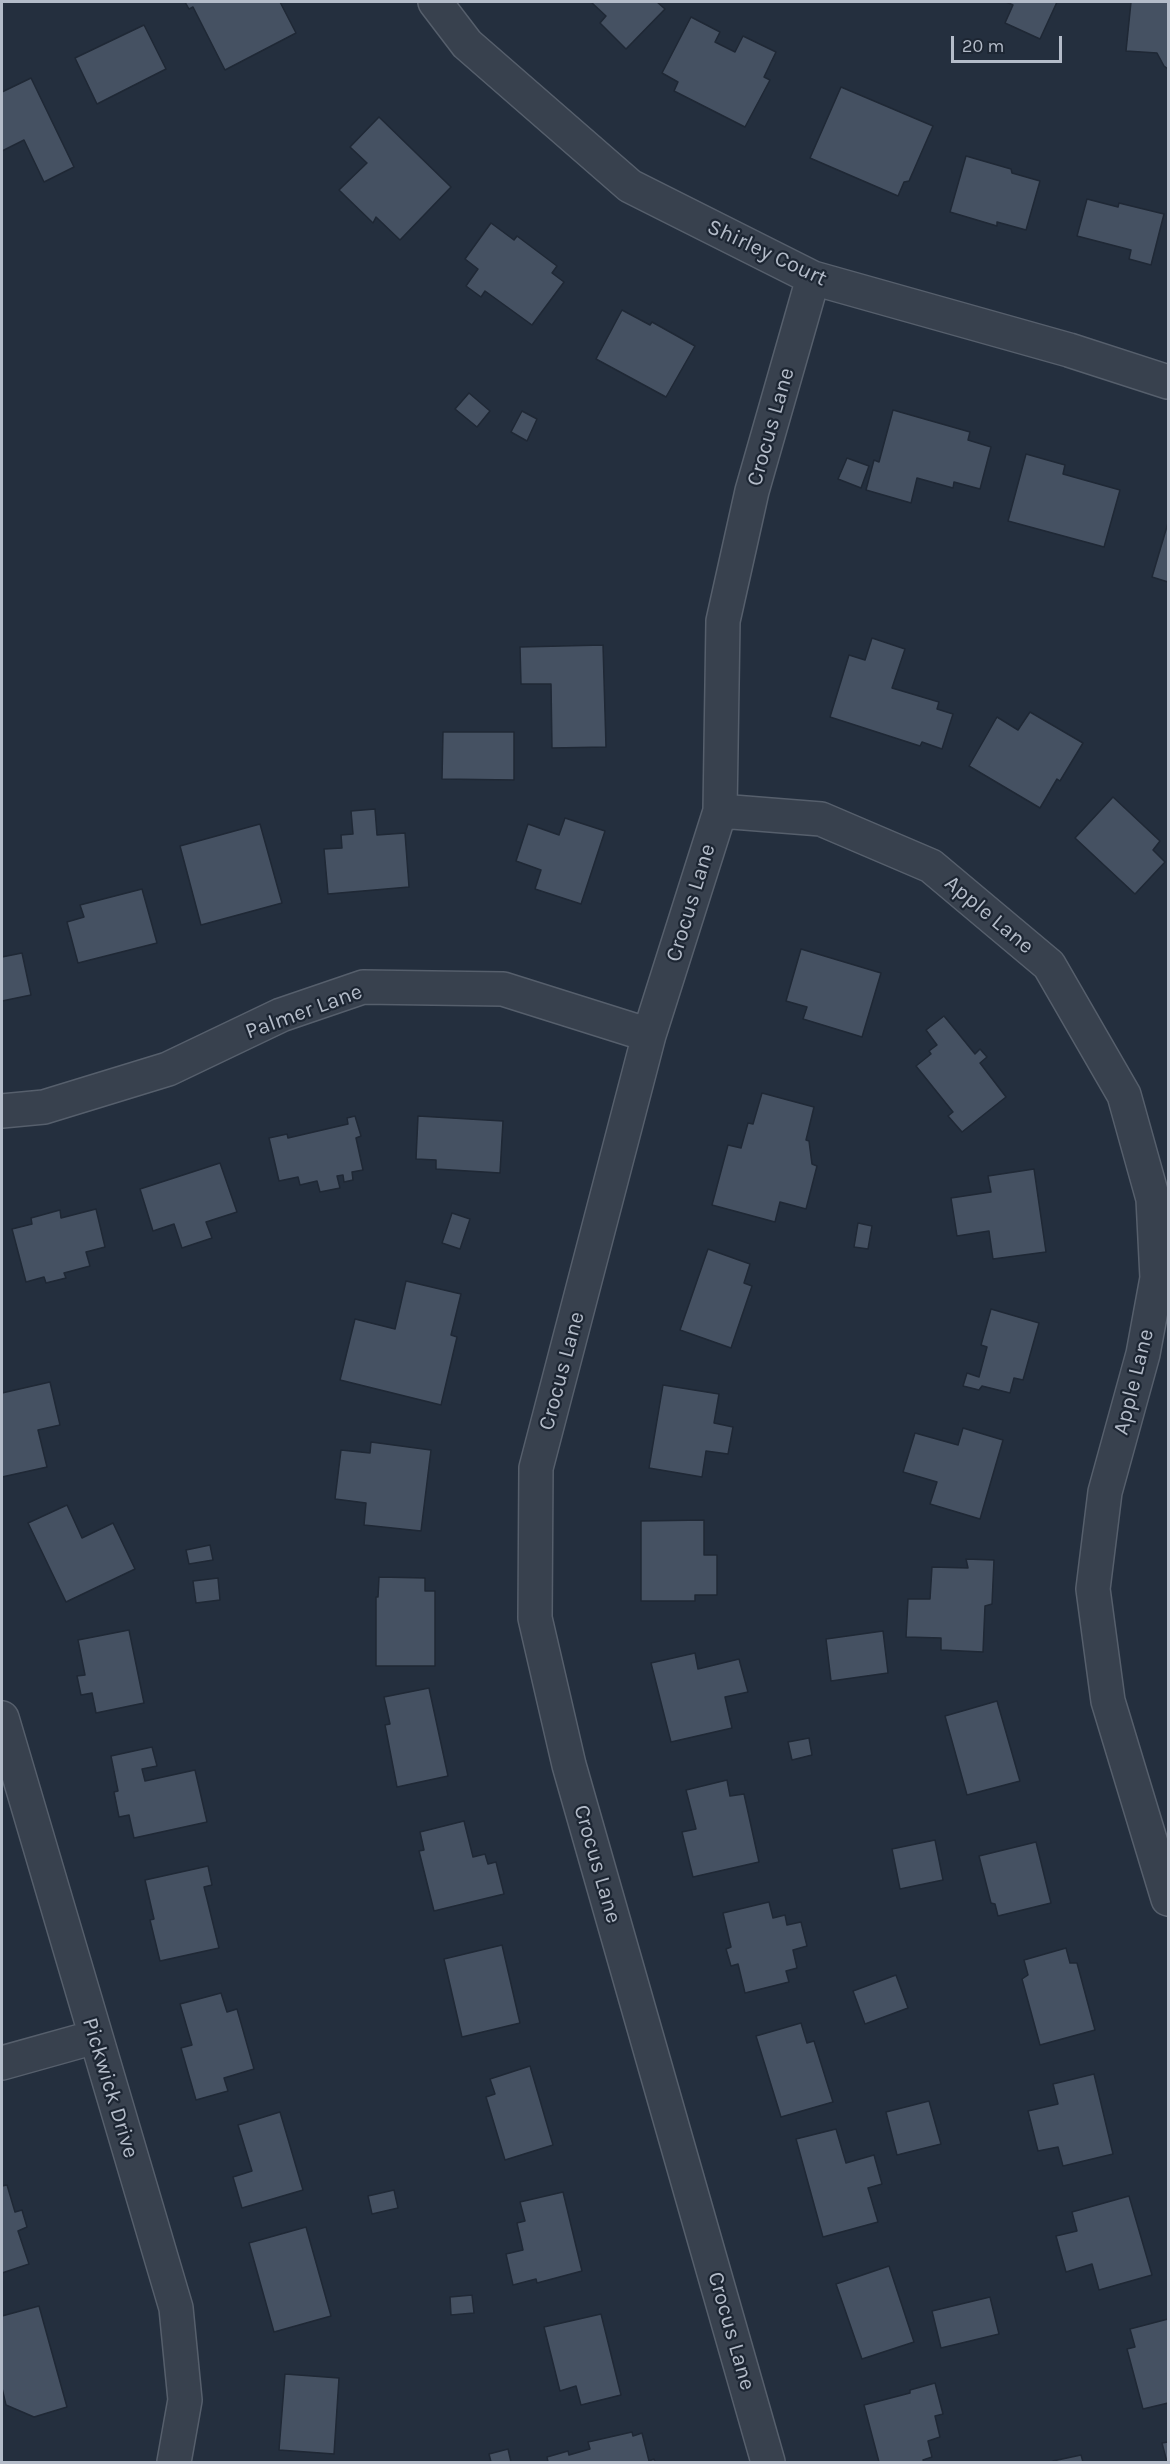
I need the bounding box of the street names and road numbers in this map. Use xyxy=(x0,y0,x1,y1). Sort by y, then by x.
street label: Shirley Court xyxy=(703,214,831,292)
street label: Crocus Lane xyxy=(742,365,800,489)
street label: Crocus Lane xyxy=(661,841,721,965)
street label: Apple Lane xyxy=(939,870,1039,960)
street label: Palmer Lane xyxy=(242,979,366,1045)
street label: Crocus Lane xyxy=(533,1309,591,1433)
street label: Apple Lane xyxy=(1108,1326,1160,1438)
street label: Crocus Lane xyxy=(568,1802,626,1926)
street label: Pickwick Drive xyxy=(76,2015,144,2161)
street label: Crocus Lane xyxy=(702,2269,760,2393)

